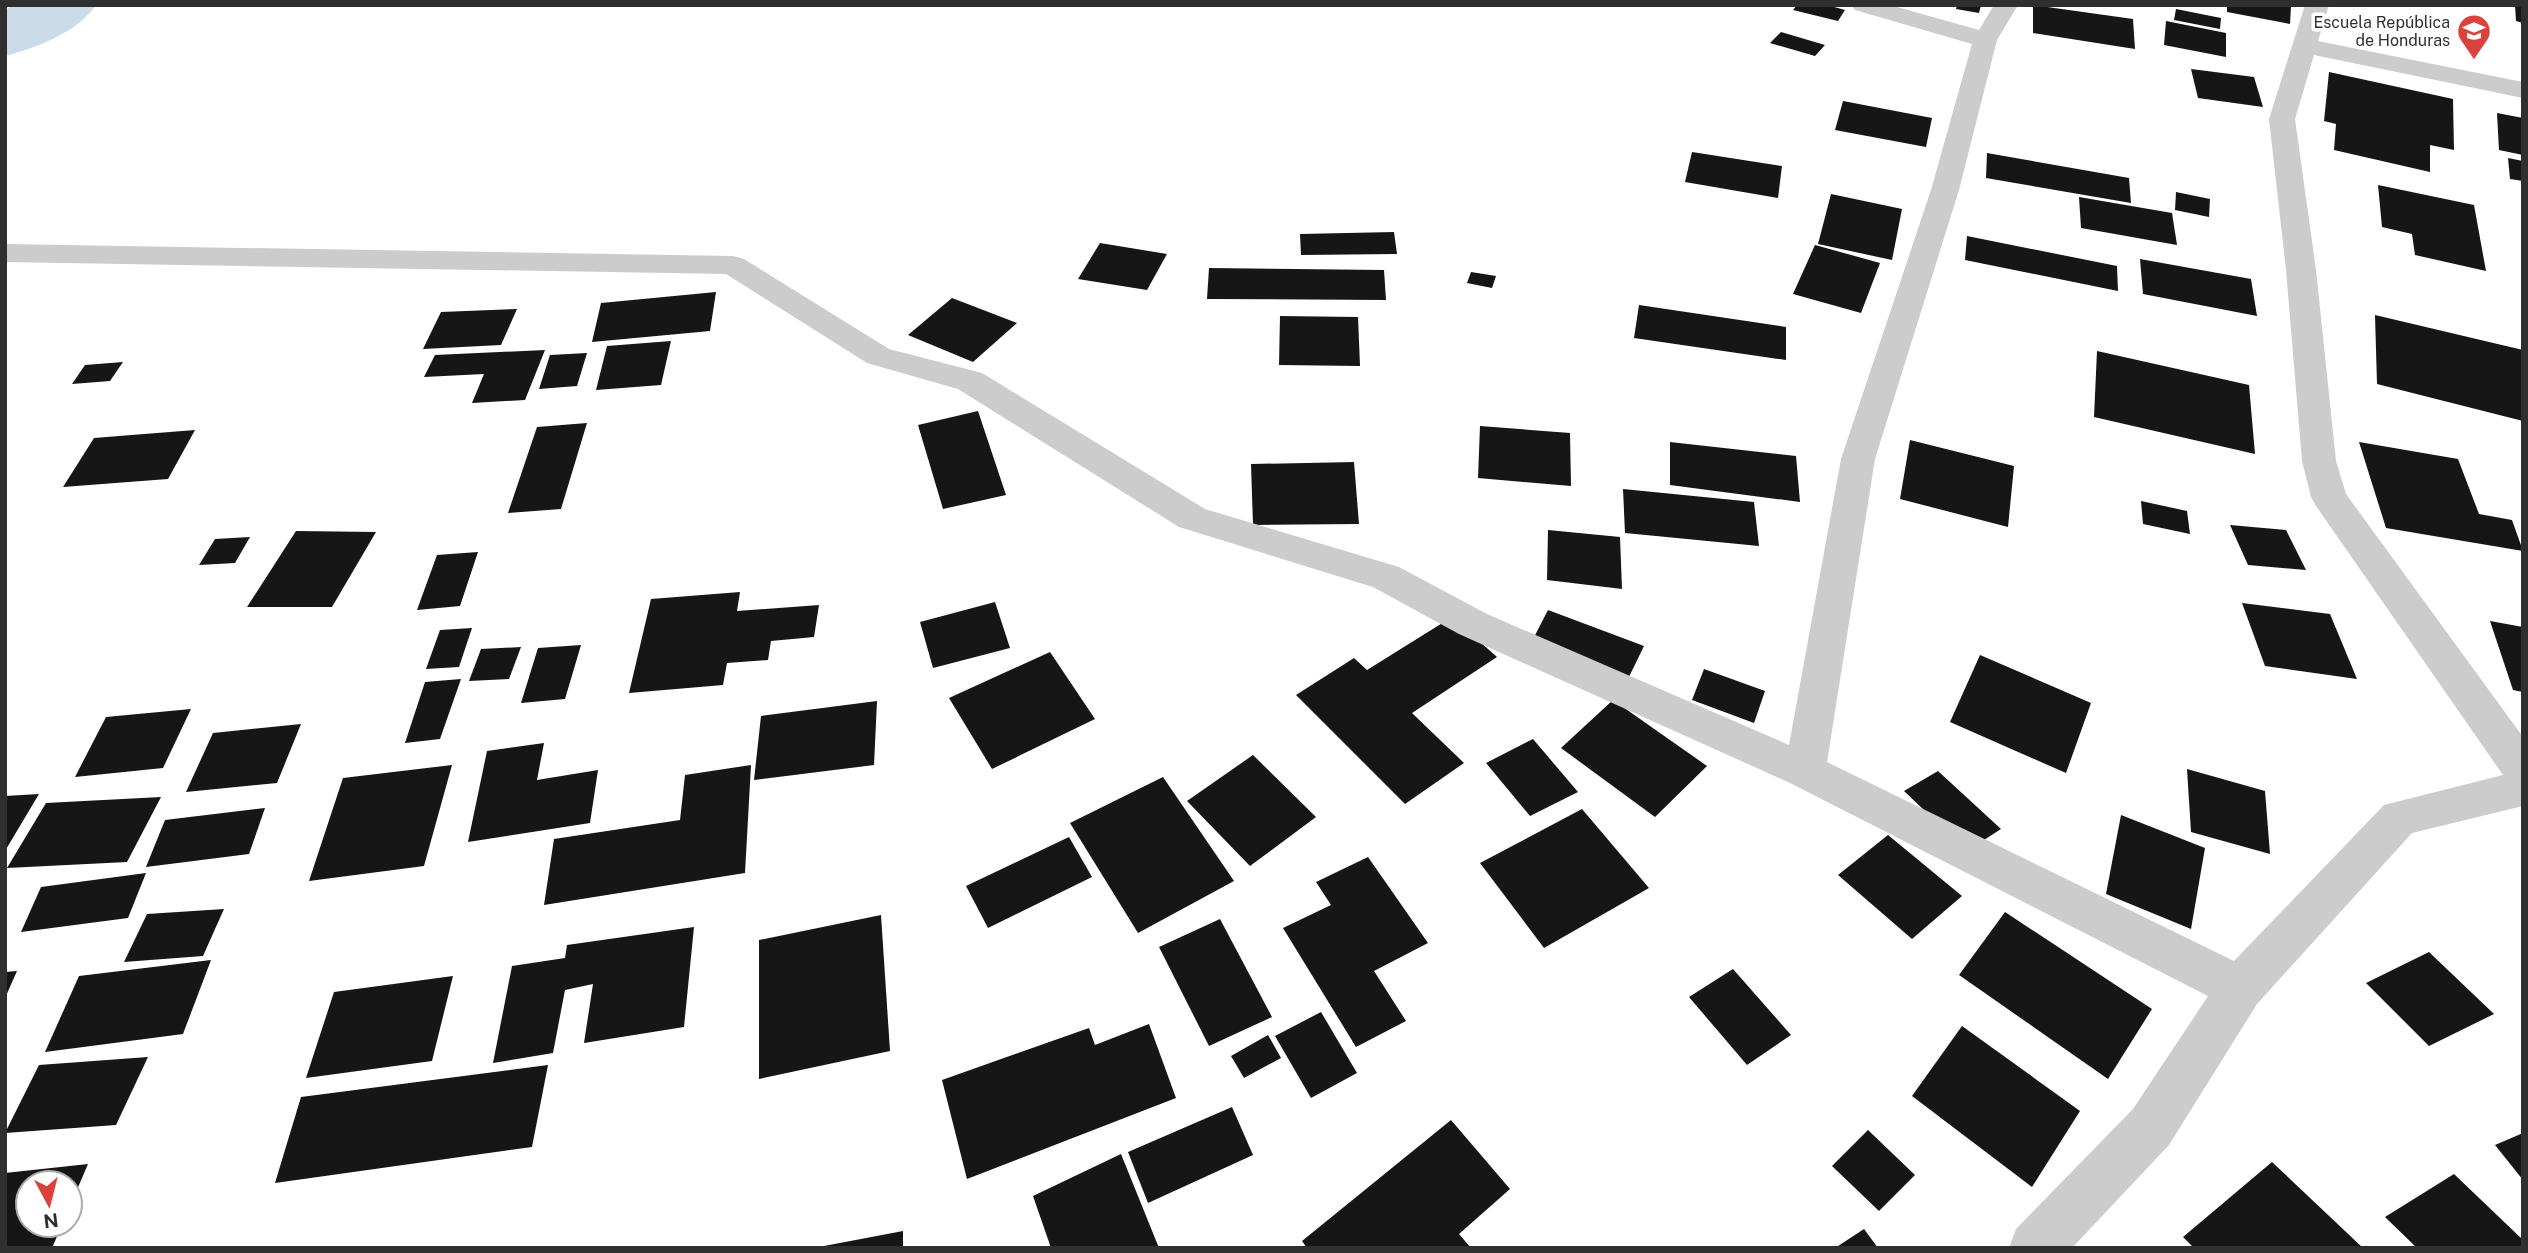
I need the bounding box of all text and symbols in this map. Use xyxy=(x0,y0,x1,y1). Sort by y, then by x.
school or university icon: Escuela República de Honduras xyxy=(2455,12,2493,61)
place label: Escuela República de Honduras xyxy=(2313,13,2450,50)
north arrow xyxy=(14,1169,84,1239)
text: N xyxy=(42,1209,60,1233)

